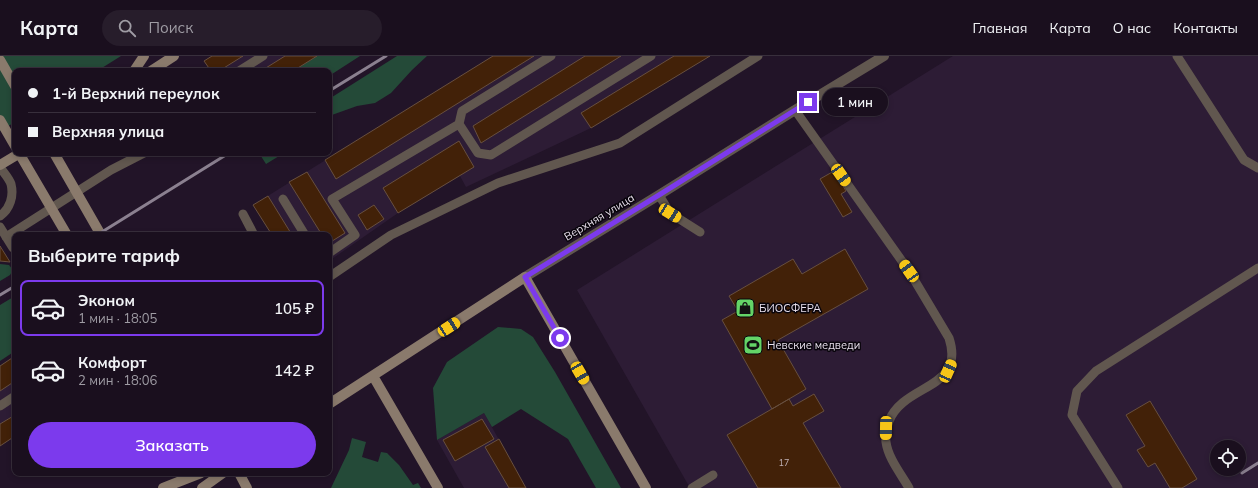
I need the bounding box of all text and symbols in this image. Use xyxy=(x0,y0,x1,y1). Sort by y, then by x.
search box xyxy=(102,10,382,46)
text: Карта xyxy=(20,16,78,40)
icon: search xyxy=(116,17,138,39)
text: Поиск xyxy=(148,18,193,37)
text: Главная xyxy=(973,19,1028,37)
text: Карта xyxy=(1050,19,1091,37)
text: О нас xyxy=(1113,19,1151,37)
text: Контакты xyxy=(1173,19,1238,37)
text: 1-й Верхний переулок xyxy=(52,84,219,103)
callout: 1 мин xyxy=(822,88,888,116)
route end xyxy=(799,93,817,111)
text: 1 мин xyxy=(837,94,873,110)
text: Верхняя улица xyxy=(52,122,164,141)
car xyxy=(829,162,853,188)
street label: Верхняя улица xyxy=(561,190,637,244)
car xyxy=(657,202,683,224)
text: Выберите тариф xyxy=(28,244,180,267)
car xyxy=(897,258,921,284)
icon: car xyxy=(30,290,66,326)
text: Эконом xyxy=(78,291,135,310)
shop icon: БИОСФЕРА xyxy=(734,297,756,319)
text: 105 ₽ xyxy=(274,299,314,318)
place label: БИОСФЕРА xyxy=(759,301,821,315)
text: 1 мин · 18:05 xyxy=(78,310,157,326)
car xyxy=(436,315,462,339)
route start xyxy=(551,329,569,347)
sports icon: Невские медведи xyxy=(742,334,764,356)
place label: Невские медведи xyxy=(767,338,860,352)
icon: car xyxy=(30,352,66,388)
text: Комфорт xyxy=(78,353,147,372)
car xyxy=(938,358,958,384)
car xyxy=(569,360,591,386)
text: 142 ₽ xyxy=(274,361,314,380)
text: 2 мин · 18:06 xyxy=(78,372,157,388)
car xyxy=(880,416,892,440)
button: Заказать xyxy=(28,422,316,468)
map controls xyxy=(1210,440,1246,476)
button: locate xyxy=(1210,440,1246,476)
house number: 17 xyxy=(779,457,789,468)

